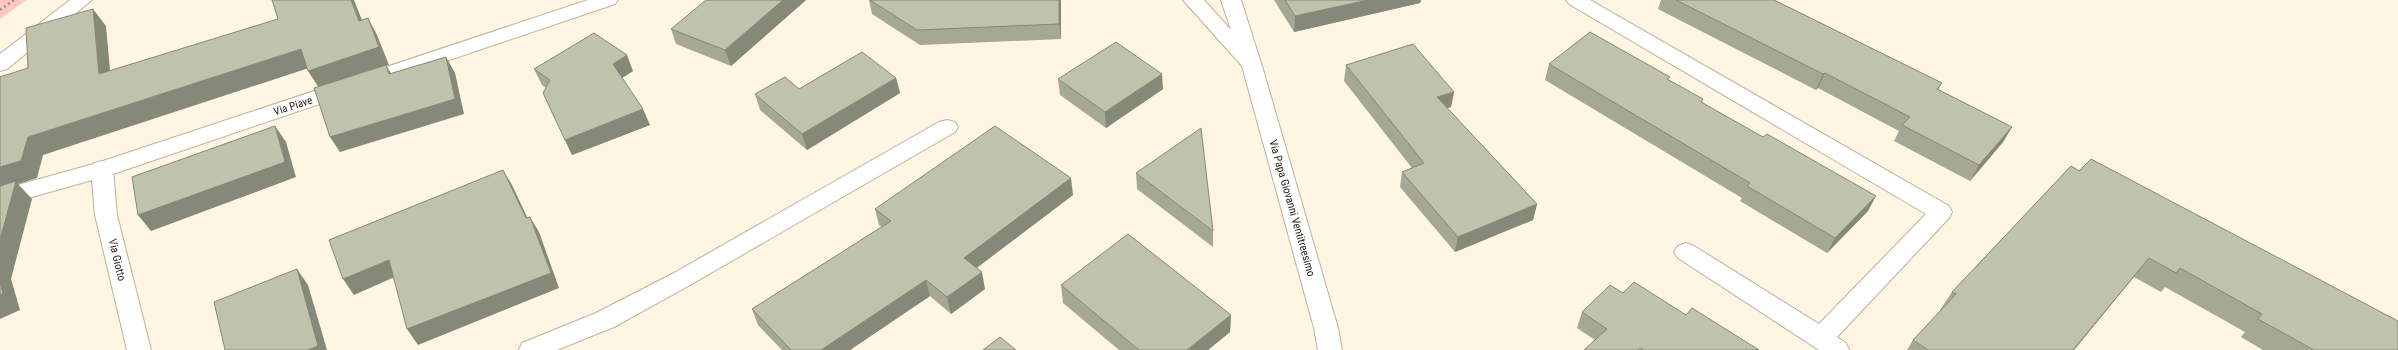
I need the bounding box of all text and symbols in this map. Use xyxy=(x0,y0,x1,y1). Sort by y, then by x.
street label: Via Piave xyxy=(272,94,314,118)
street label: Via Papa Giovanni Ventitreesimo xyxy=(1266,138,1318,278)
street label: Via Giotto xyxy=(106,238,128,283)

